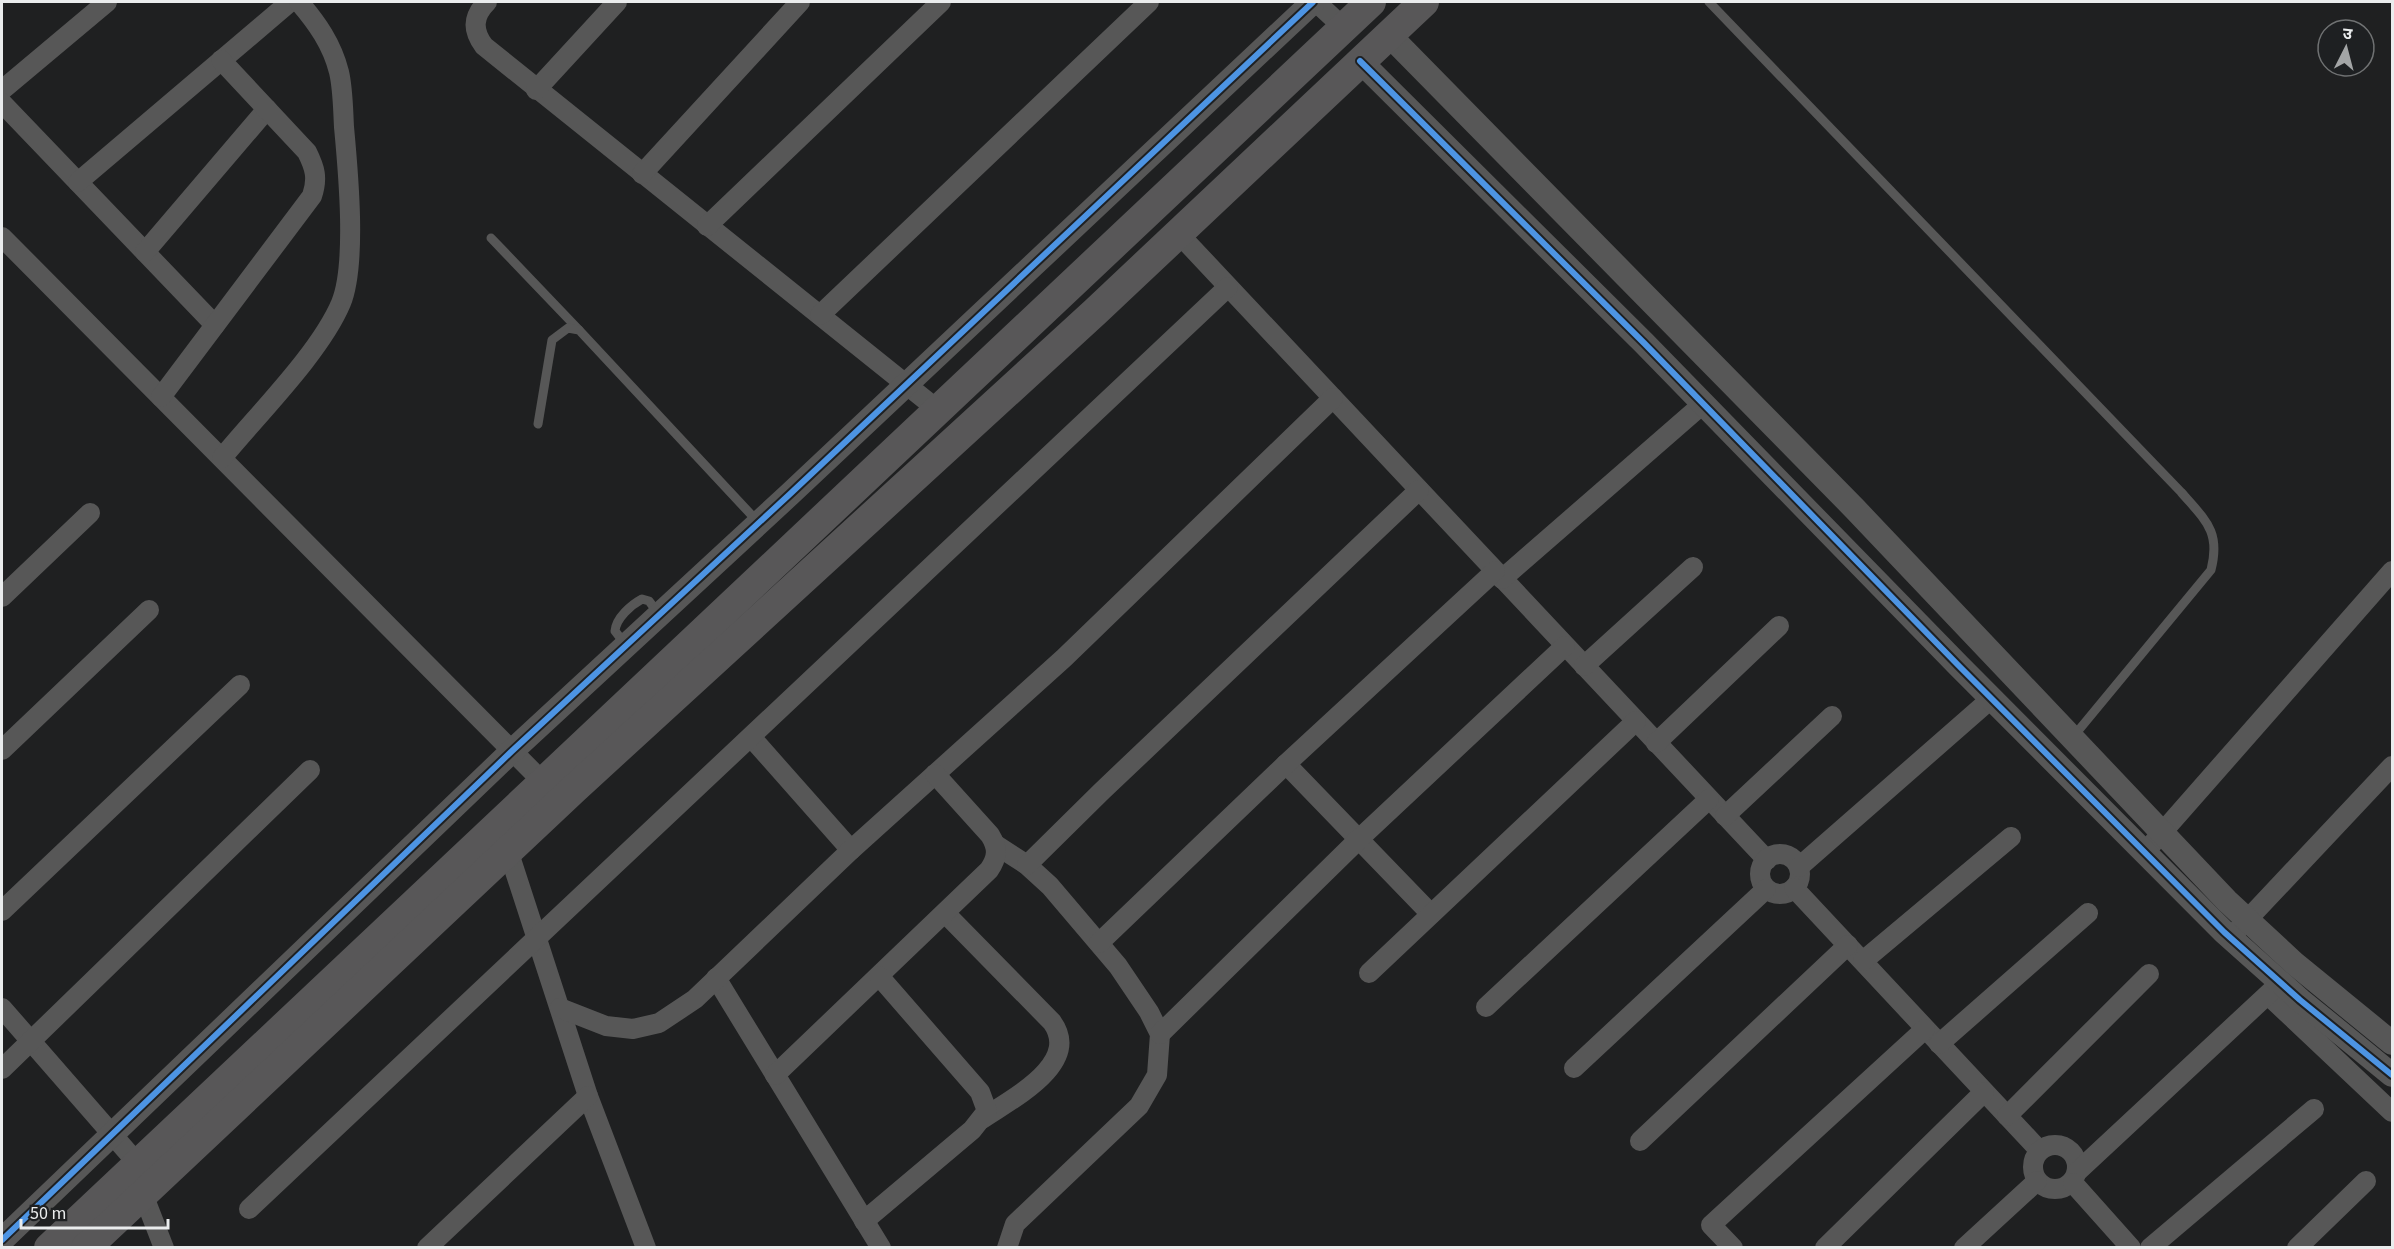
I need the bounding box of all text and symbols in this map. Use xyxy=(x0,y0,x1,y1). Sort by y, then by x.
north arrow xyxy=(2316,18,2376,78)
text: उ xyxy=(2342,23,2354,46)
scale bar xyxy=(21,1192,168,1230)
text: 50 m xyxy=(30,1201,66,1226)

